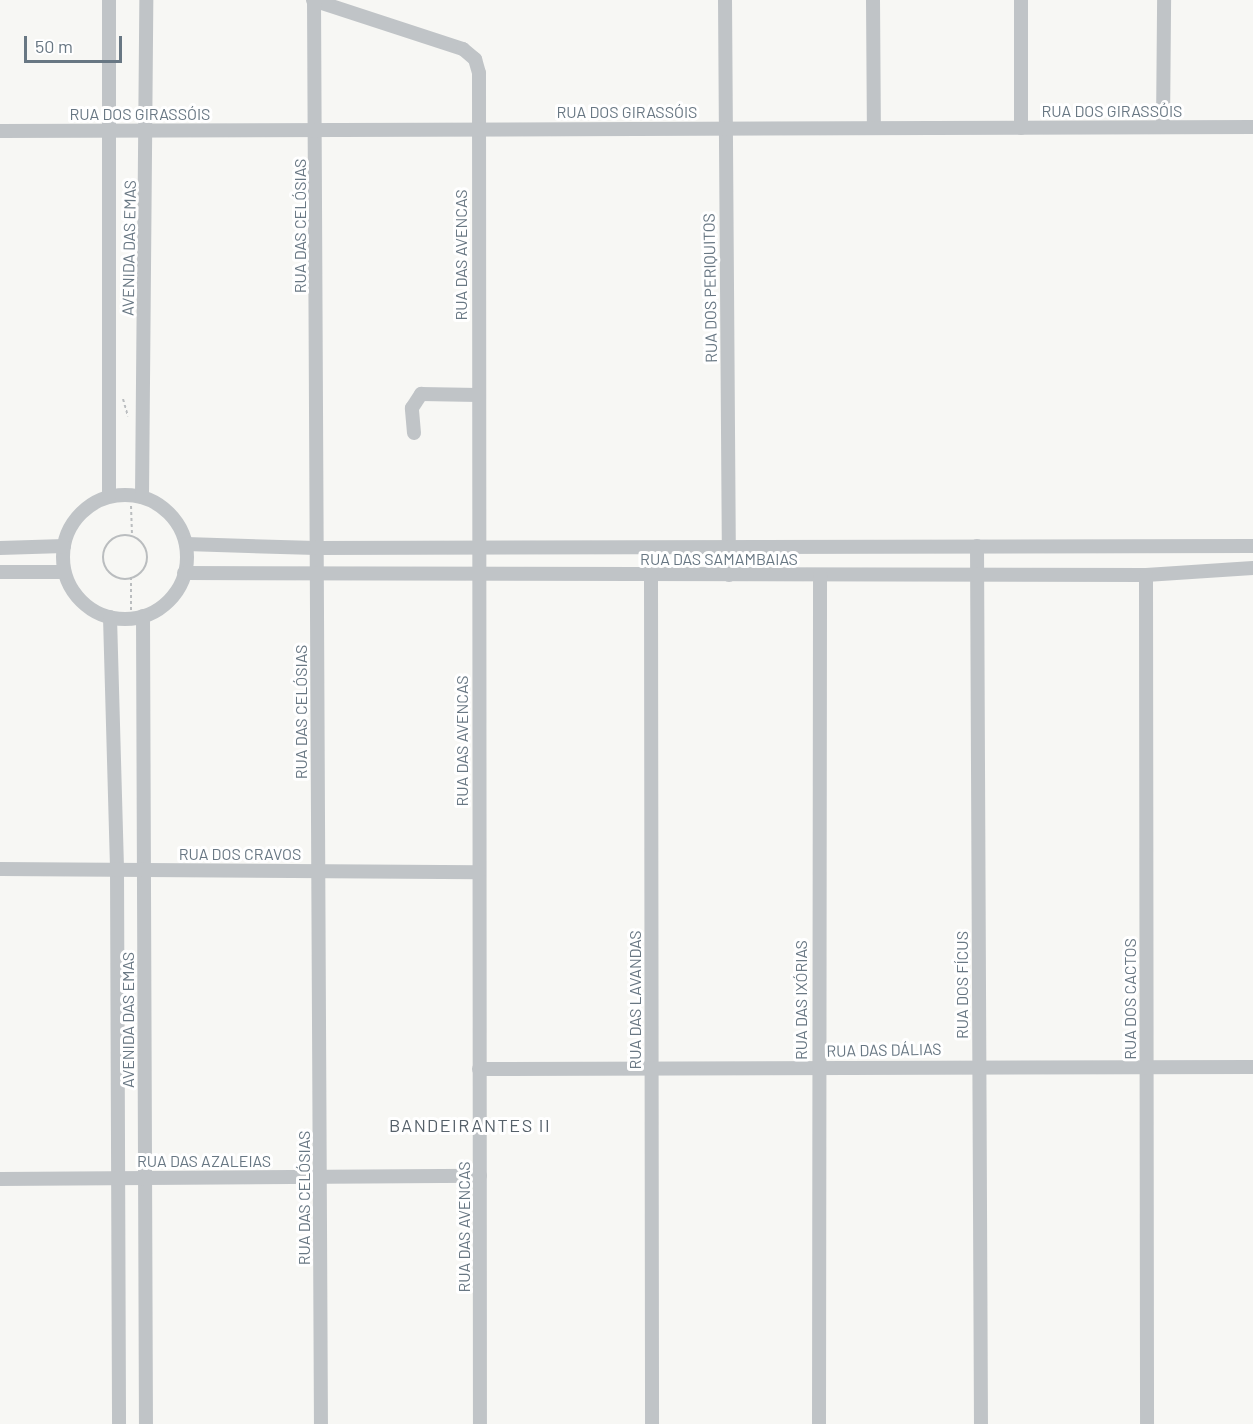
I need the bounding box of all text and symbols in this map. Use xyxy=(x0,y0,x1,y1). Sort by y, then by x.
scale bar xyxy=(27,24,124,62)
text: 50 m xyxy=(35,35,73,57)
street label: RUA DOS GIRASSÓIS xyxy=(1042,101,1182,121)
street label: RUA DOS GIRASSÓIS xyxy=(557,102,697,122)
street label: RUA DOS GIRASSÓIS xyxy=(70,104,210,124)
street label: RUA DAS CELÓSIAS xyxy=(290,159,310,293)
street label: AVENIDA DAS EMAS xyxy=(118,180,140,316)
street label: RUA DAS AVENCAS xyxy=(451,190,471,320)
street label: RUA DOS PERIQUITOS xyxy=(699,213,721,363)
street label: RUA DAS SAMAMBAIAS xyxy=(640,549,798,569)
street label: RUA DAS CELÓSIAS xyxy=(291,645,311,779)
street label: RUA DAS AVENCAS xyxy=(452,676,472,806)
street label: RUA DOS CRAVOS xyxy=(179,844,301,864)
street label: RUA DAS LAVANDAS xyxy=(625,930,645,1070)
street label: RUA DOS FÍCUS xyxy=(952,931,972,1039)
street label: RUA DOS CACTOS xyxy=(1120,938,1140,1060)
street label: RUA DAS IXÓRIAS xyxy=(791,940,811,1060)
street label: AVENIDA DAS EMAS xyxy=(118,952,138,1088)
street label: RUA DAS DÁLIAS xyxy=(826,1039,942,1061)
district label: BANDEIRANTES II xyxy=(389,1114,551,1136)
street label: RUA DAS CELÓSIAS xyxy=(294,1131,314,1265)
street label: RUA DAS AZALEIAS xyxy=(137,1151,271,1171)
street label: RUA DAS AVENCAS xyxy=(454,1162,474,1292)

